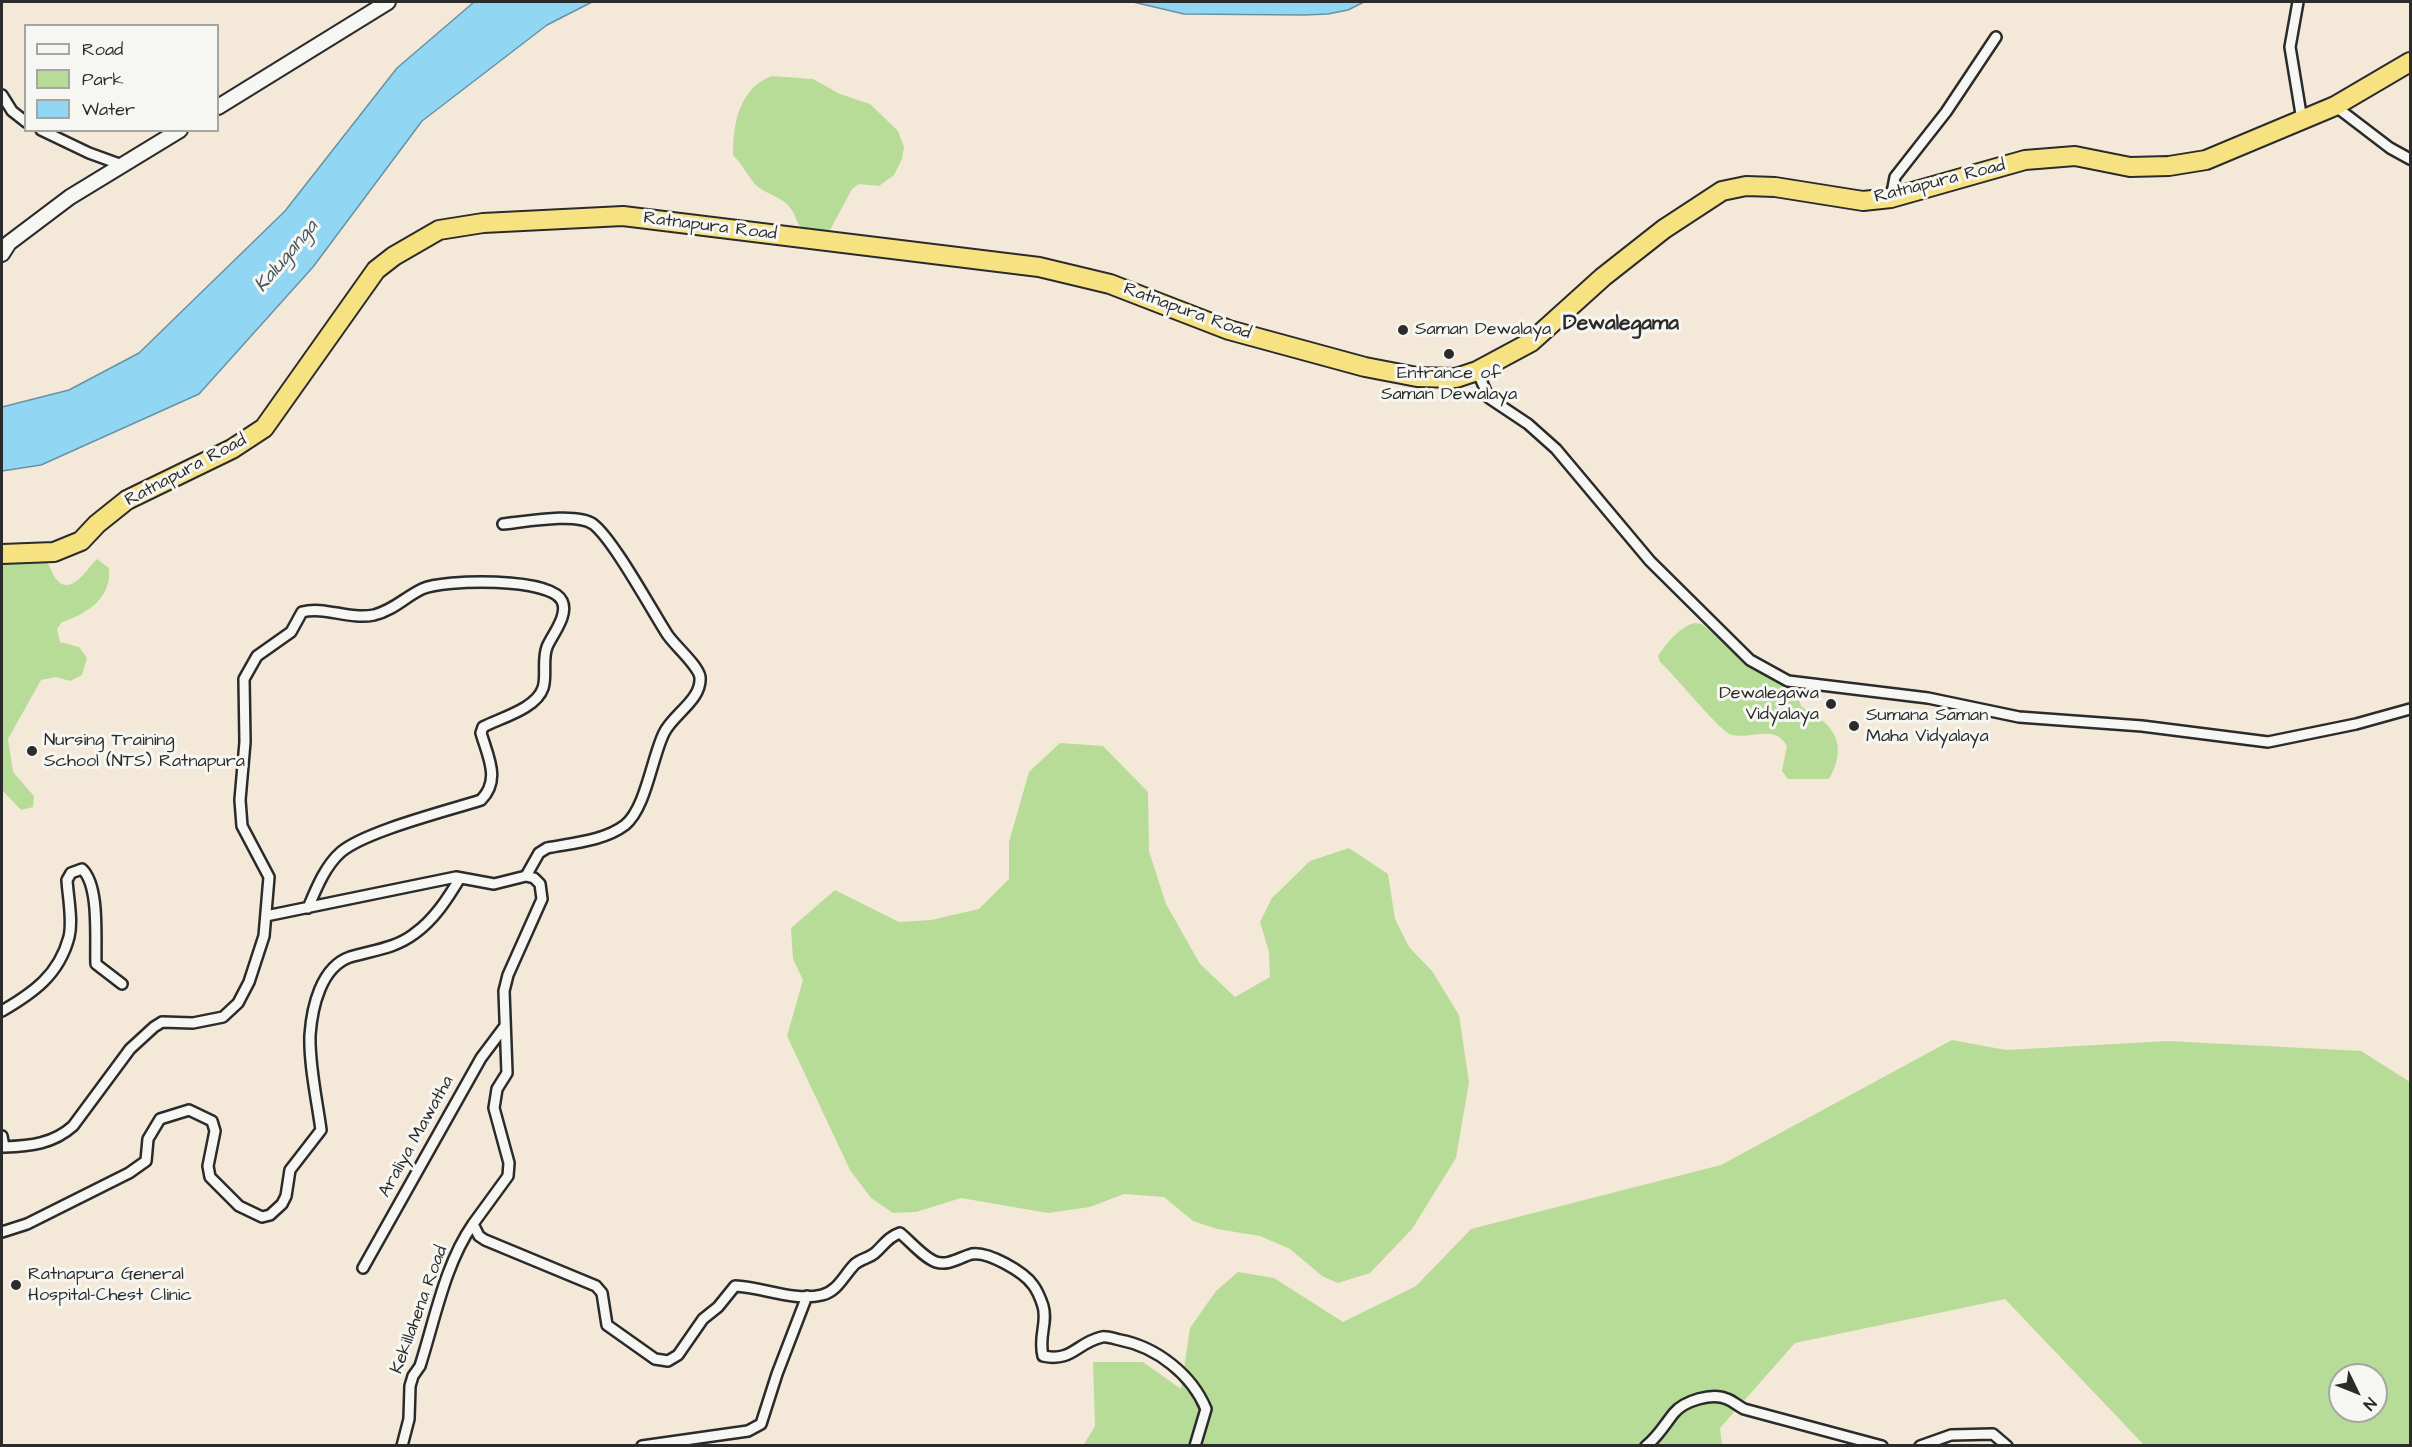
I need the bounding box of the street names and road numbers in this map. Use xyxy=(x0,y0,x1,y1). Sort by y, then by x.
street label: Ratnapura Road xyxy=(1872,155,2008,209)
street label: Ratnapura Road xyxy=(642,208,778,246)
street label: Ratnapura Road xyxy=(1120,279,1254,345)
street label: Ratnapura Road xyxy=(122,430,250,512)
street label: Araliya Mawatha xyxy=(375,1072,459,1202)
street label: Kekillahena Road xyxy=(387,1243,453,1377)

